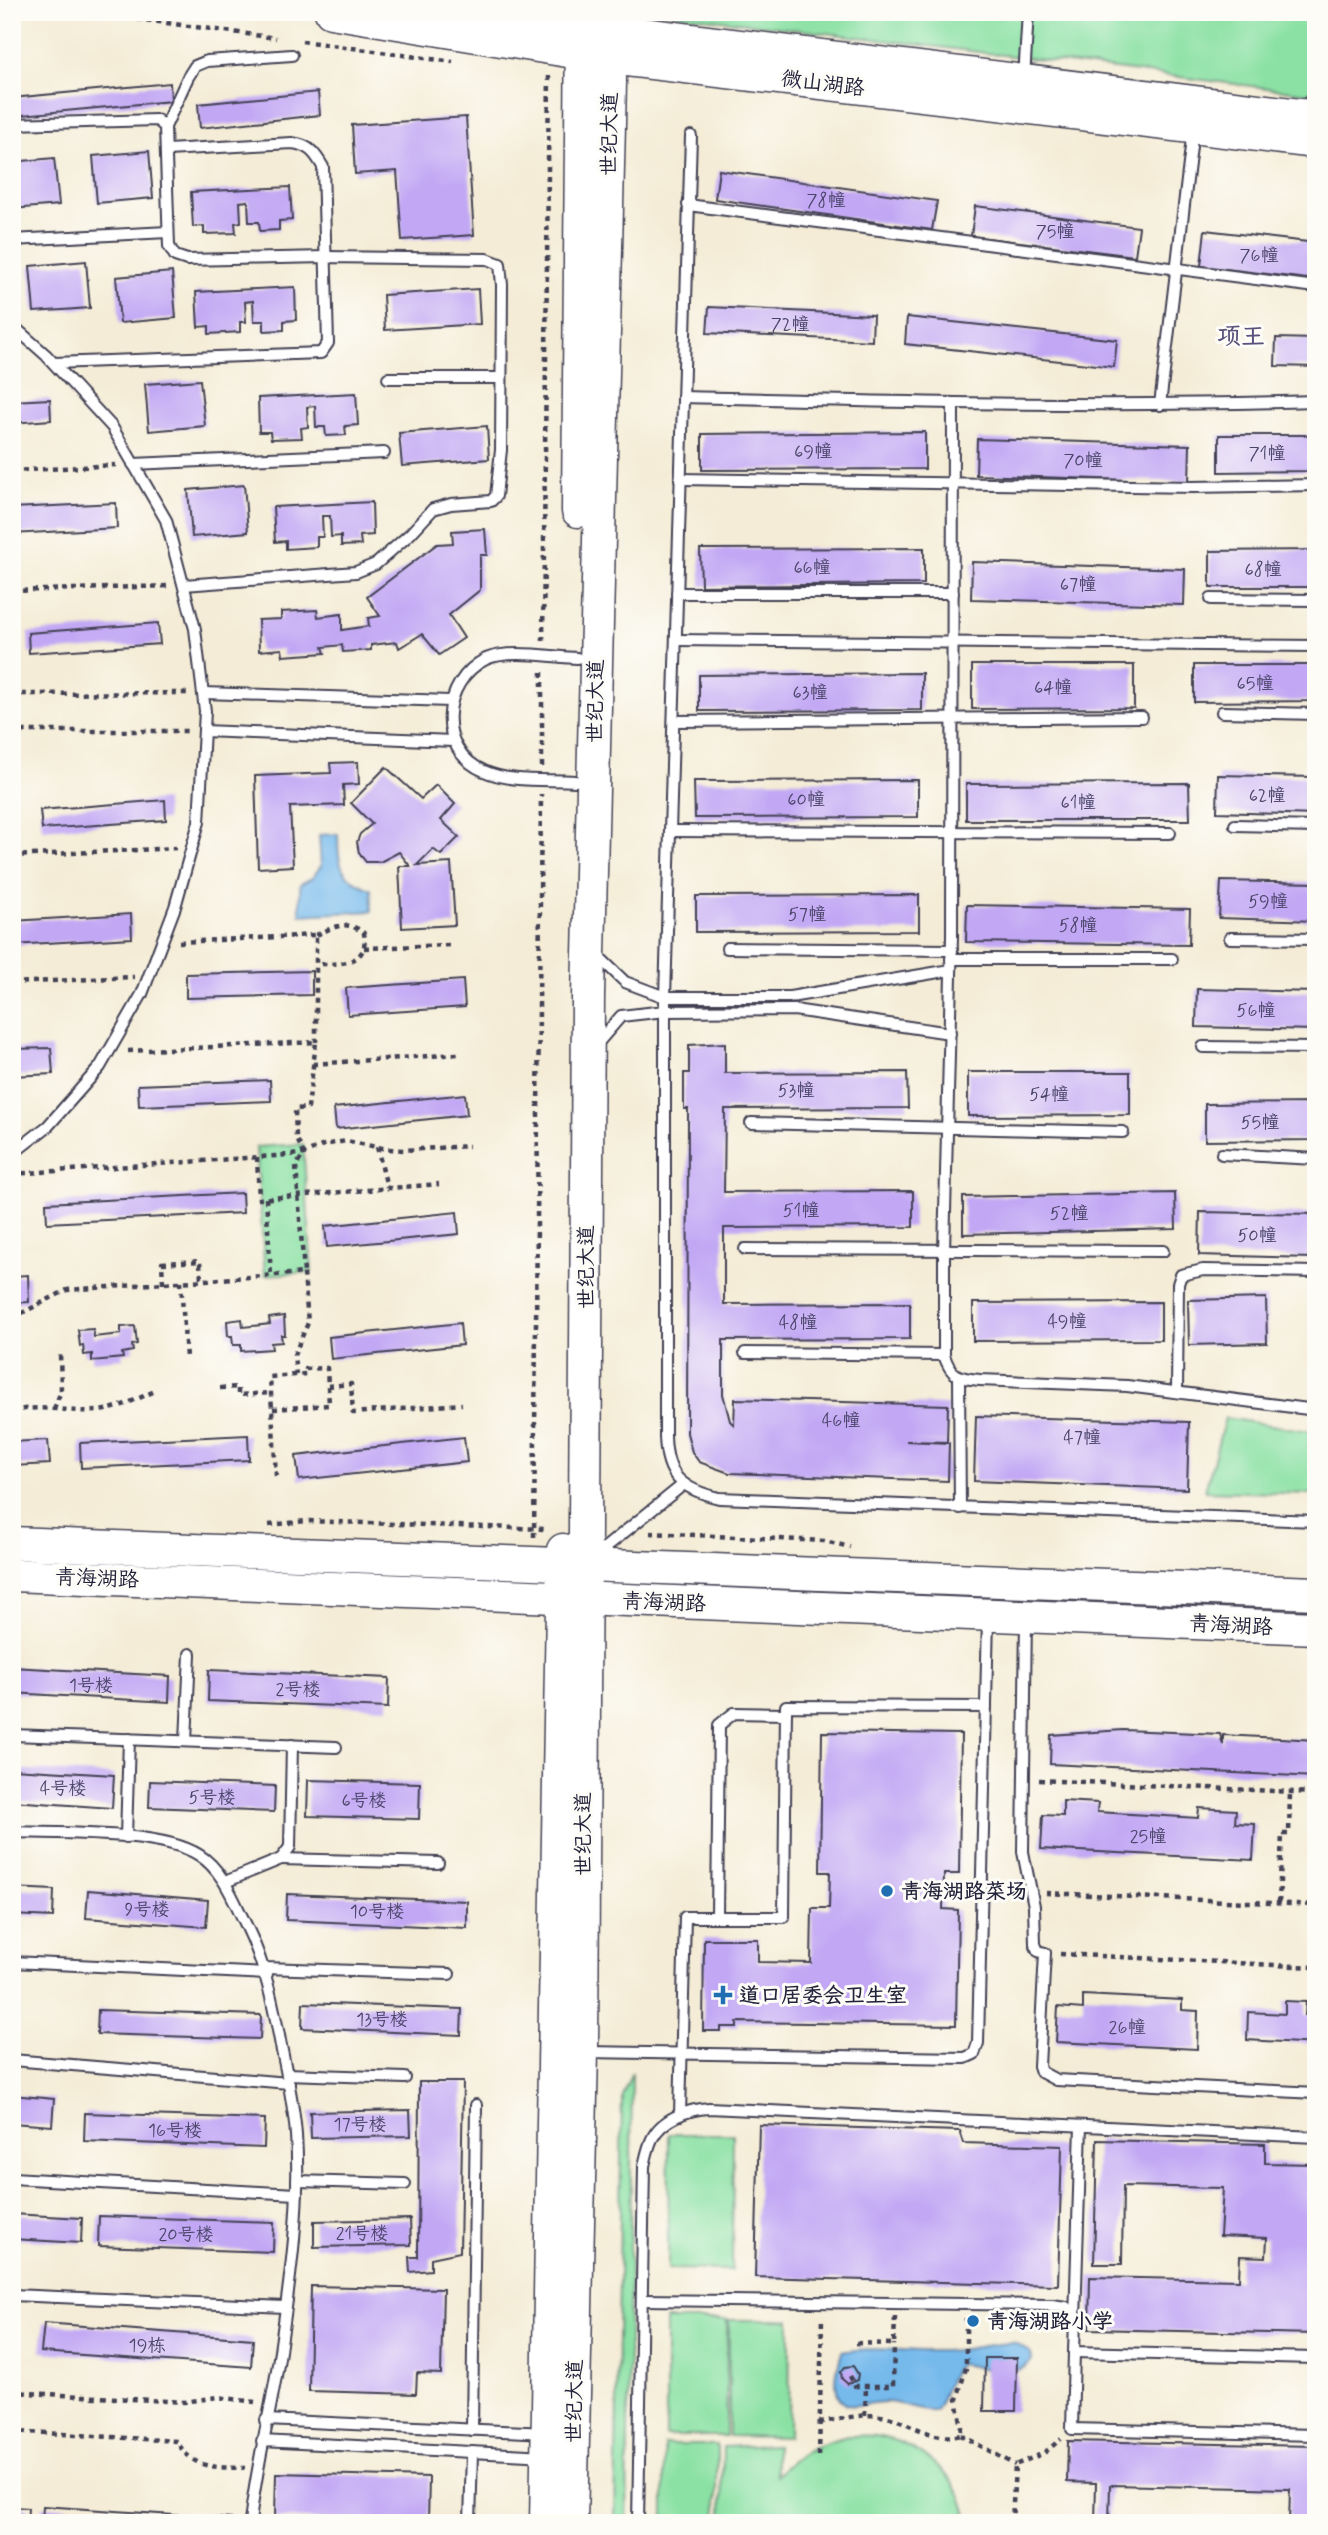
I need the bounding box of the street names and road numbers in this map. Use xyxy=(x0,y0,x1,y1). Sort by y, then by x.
street label: 微山湖路 xyxy=(779,65,866,103)
street label: 世纪大道 xyxy=(595,92,625,176)
street label: 世纪大道 xyxy=(581,659,611,743)
street label: 世纪大道 xyxy=(573,1225,601,1309)
street label: 青海湖路 xyxy=(55,1564,139,1594)
street label: 青海湖路 xyxy=(622,1588,706,1618)
street label: 青海湖路 xyxy=(1188,1610,1274,1642)
street label: 世纪大道 xyxy=(570,1792,598,1876)
street label: 世纪大道 xyxy=(560,2359,590,2443)

